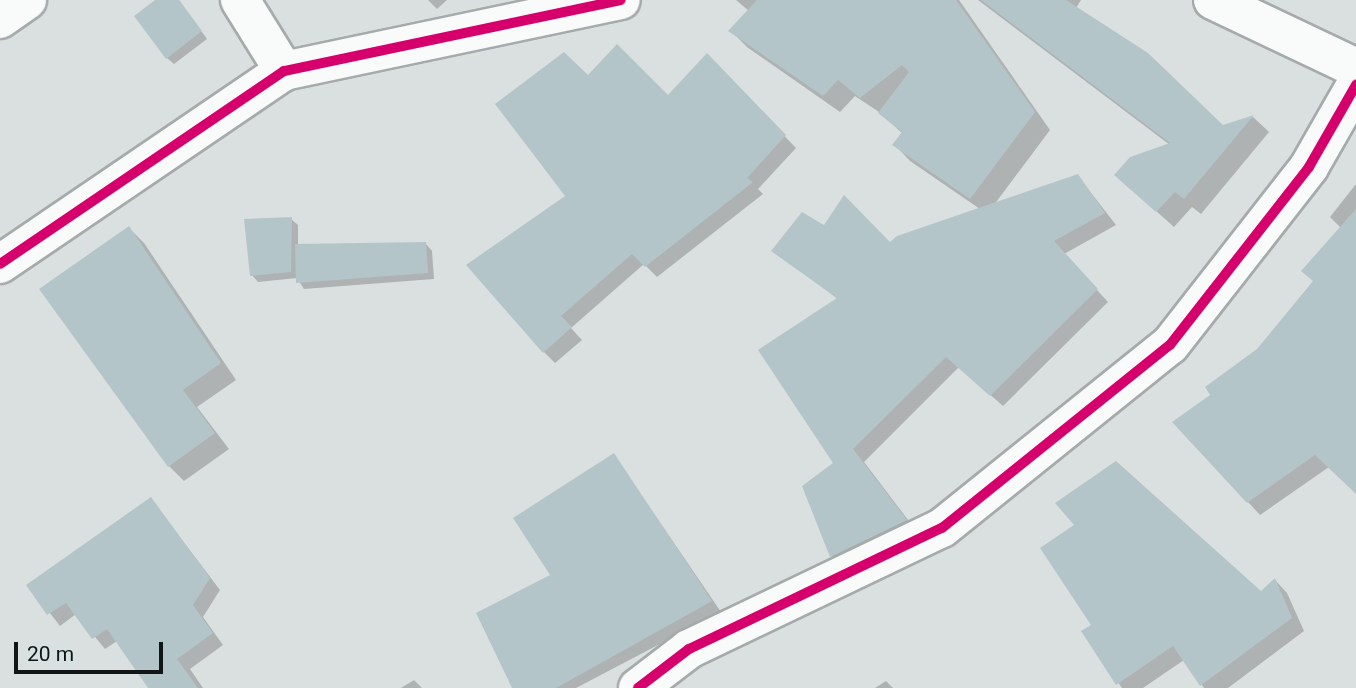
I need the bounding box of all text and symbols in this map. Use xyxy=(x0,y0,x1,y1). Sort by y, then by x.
scale bar xyxy=(18,628,166,672)
text: 20 m xyxy=(27,642,74,666)

